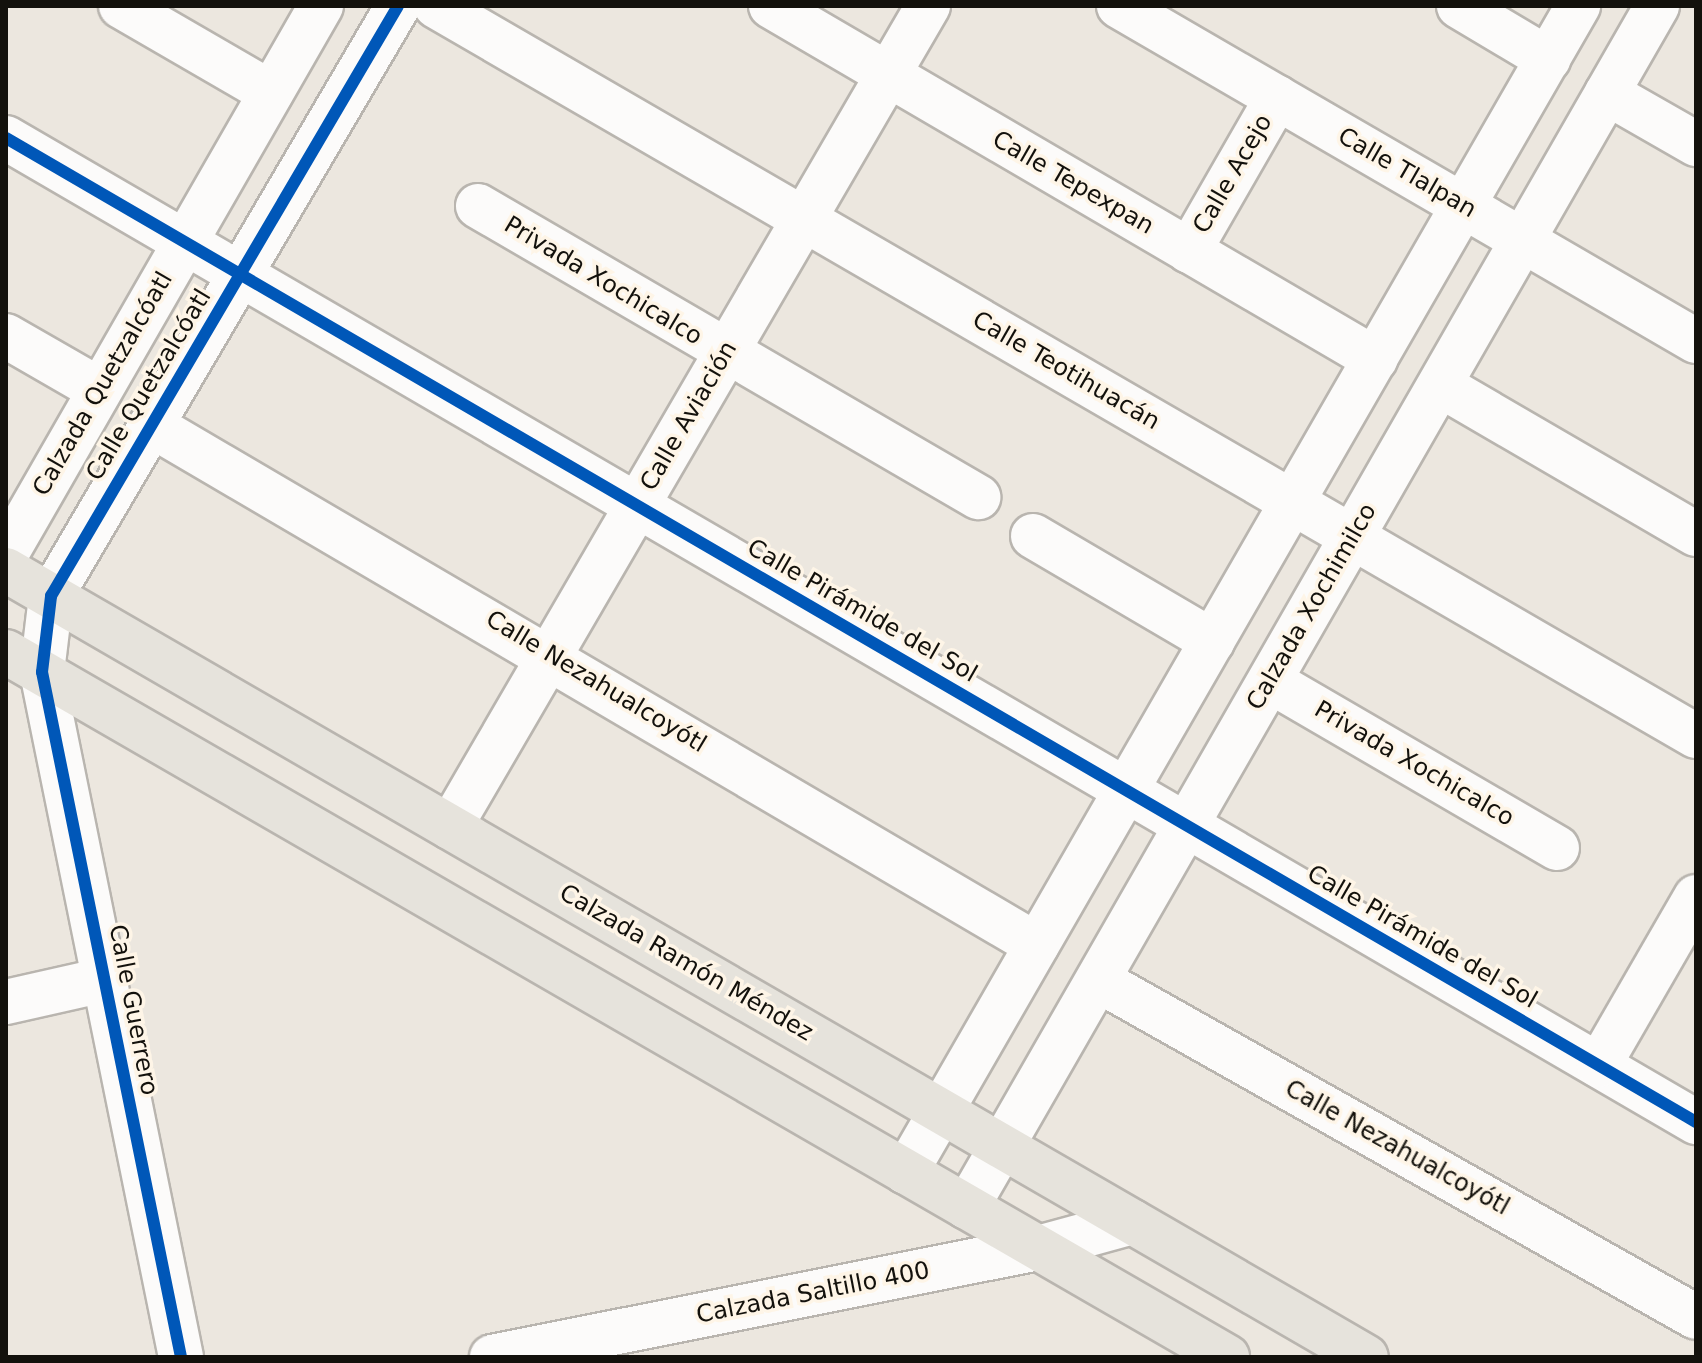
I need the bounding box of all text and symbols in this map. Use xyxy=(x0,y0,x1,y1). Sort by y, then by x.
street label: Calle Acejo xyxy=(1187,109,1279,239)
street label: Calle Tlalpan xyxy=(1333,122,1481,224)
street label: Calle Tepexpan xyxy=(987,125,1159,241)
street label: Privada Xochicalco xyxy=(499,211,707,351)
street label: Calzada Quetzalcóatl xyxy=(27,267,179,501)
street label: Calle Quetzalcóatl xyxy=(80,284,218,486)
street label: Calle Teotihuacán xyxy=(967,306,1165,436)
street label: Calle Aviación xyxy=(635,336,743,496)
street label: Calzada Xochimilco xyxy=(1241,499,1383,715)
street label: Calle Pirámide del Sol xyxy=(742,533,982,689)
street label: Calle Nezahualcoyótl xyxy=(481,605,711,759)
street label: Privada Xochicalco xyxy=(1309,695,1519,833)
street label: Calle Pirámide del Sol xyxy=(1302,859,1542,1015)
street label: Calzada Ramón Méndez xyxy=(554,879,818,1047)
street label: Calle Guerrero xyxy=(102,922,164,1098)
street label: Calle Nezahualcoyótl xyxy=(1280,1074,1514,1222)
street label: Calzada Saltillo 400 xyxy=(694,1256,932,1330)

